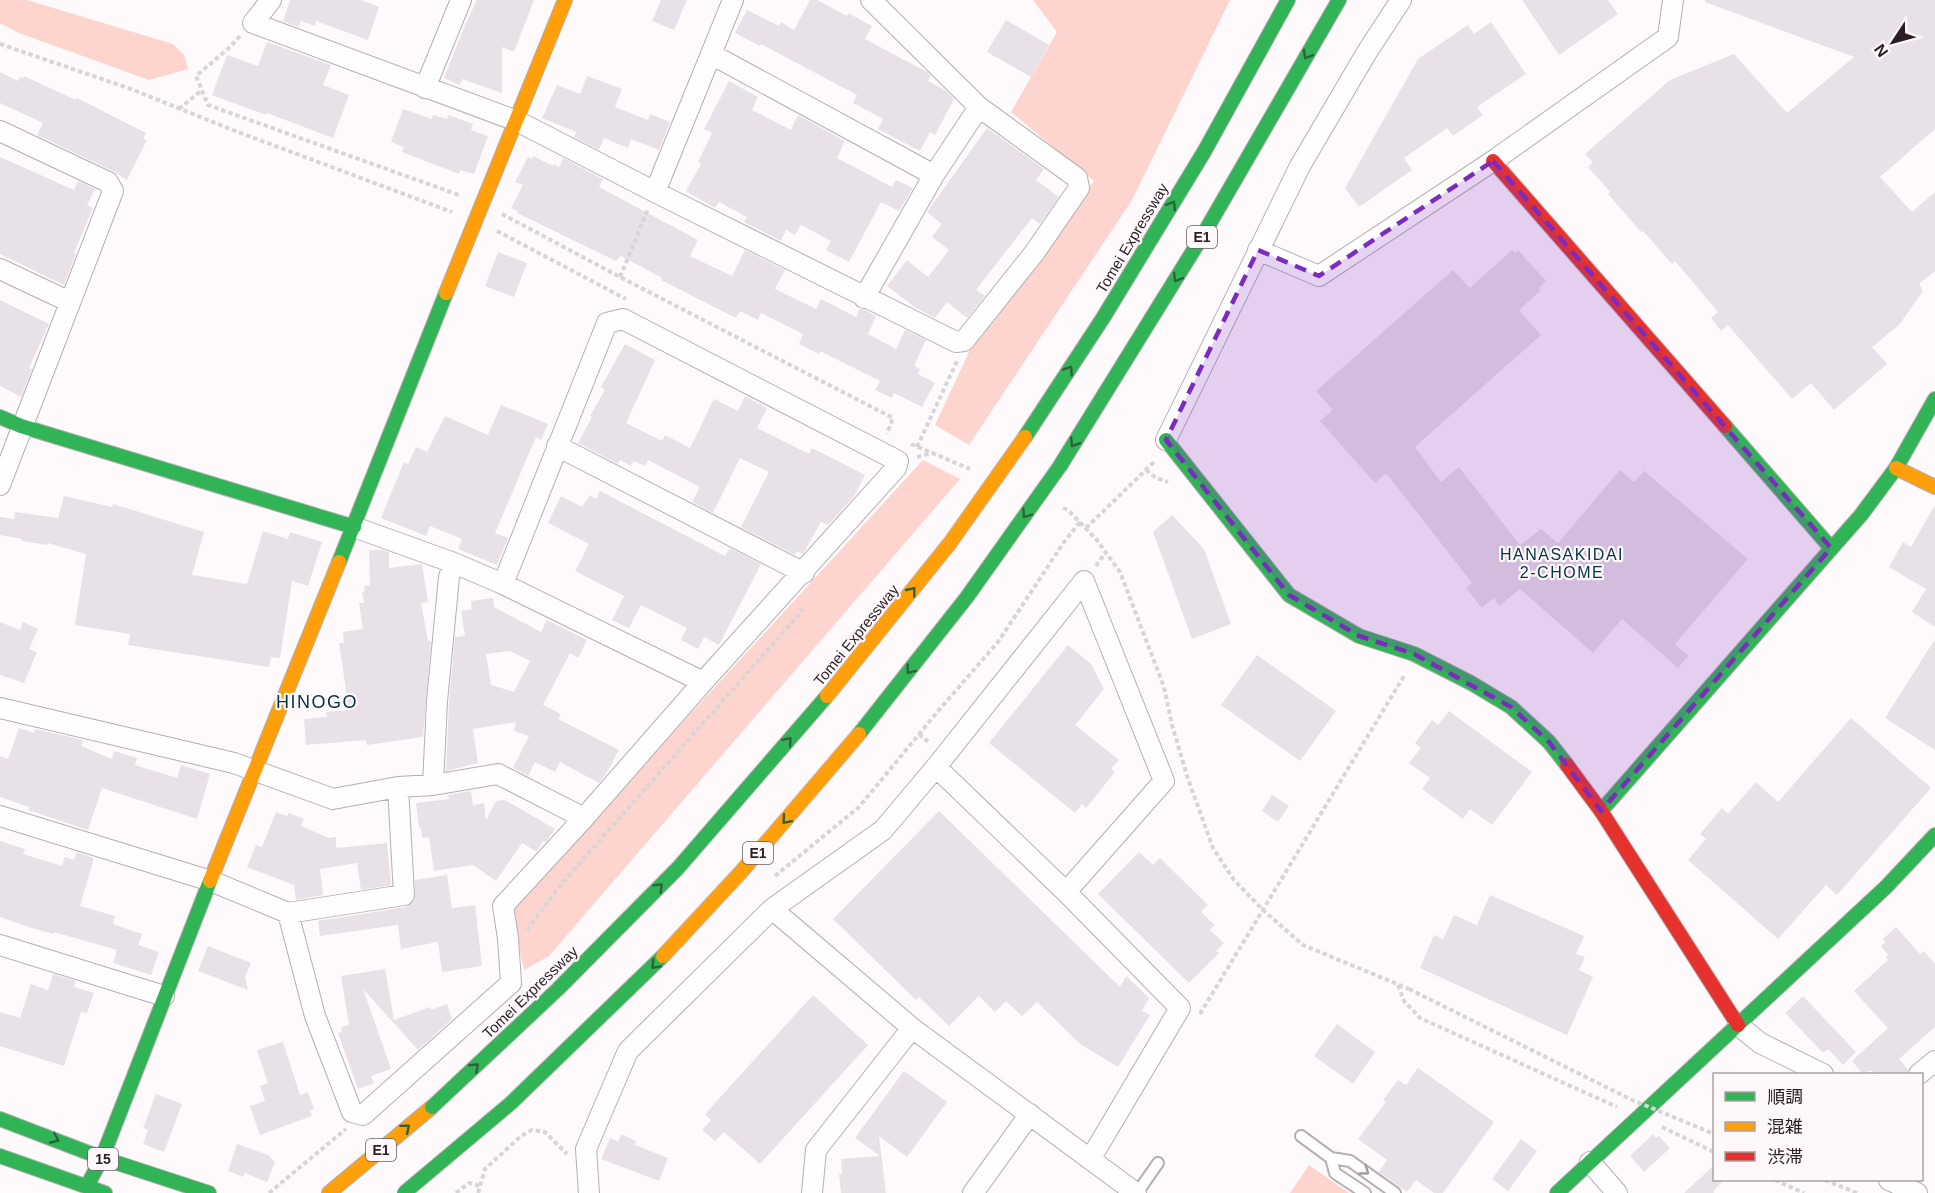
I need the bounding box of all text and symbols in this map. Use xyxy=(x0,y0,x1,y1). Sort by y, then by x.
north arrow xyxy=(1863,12,1923,72)
text: N xyxy=(1871,41,1892,60)
one-way arrow xyxy=(1303,49,1315,59)
street label: Tomei Expressway xyxy=(1093,180,1172,296)
one-way arrow xyxy=(1164,201,1176,211)
road number: E1 xyxy=(1187,226,1217,248)
one-way arrow xyxy=(1173,272,1185,282)
one-way arrow xyxy=(1062,366,1073,377)
one-way arrow xyxy=(1071,437,1082,448)
one-way arrow xyxy=(1022,507,1033,518)
district label: HANASAKIDAI 2-CHOME xyxy=(1500,546,1624,581)
street label: Tomei Expressway xyxy=(810,581,902,689)
one-way arrow xyxy=(905,586,916,597)
one-way arrow xyxy=(906,663,917,674)
district label: HINOGO xyxy=(276,692,358,712)
one-way arrow xyxy=(781,737,792,748)
one-way arrow xyxy=(782,813,793,824)
road number: E1 xyxy=(743,842,773,864)
one-way arrow xyxy=(652,884,663,895)
street label: Tomei Expressway xyxy=(479,942,581,1042)
one-way arrow xyxy=(651,958,662,969)
one-way arrow xyxy=(468,1063,478,1074)
legend xyxy=(1713,1073,1923,1181)
text: 順調 xyxy=(1767,1087,1803,1107)
text: 混雑 xyxy=(1767,1117,1803,1137)
one-way arrow xyxy=(399,1125,410,1136)
one-way arrow xyxy=(49,1132,60,1144)
road number: E1 xyxy=(366,1139,396,1161)
text: 渋滞 xyxy=(1767,1147,1803,1167)
road number: 15 xyxy=(88,1148,118,1170)
one-way arrow xyxy=(1358,1164,1369,1175)

